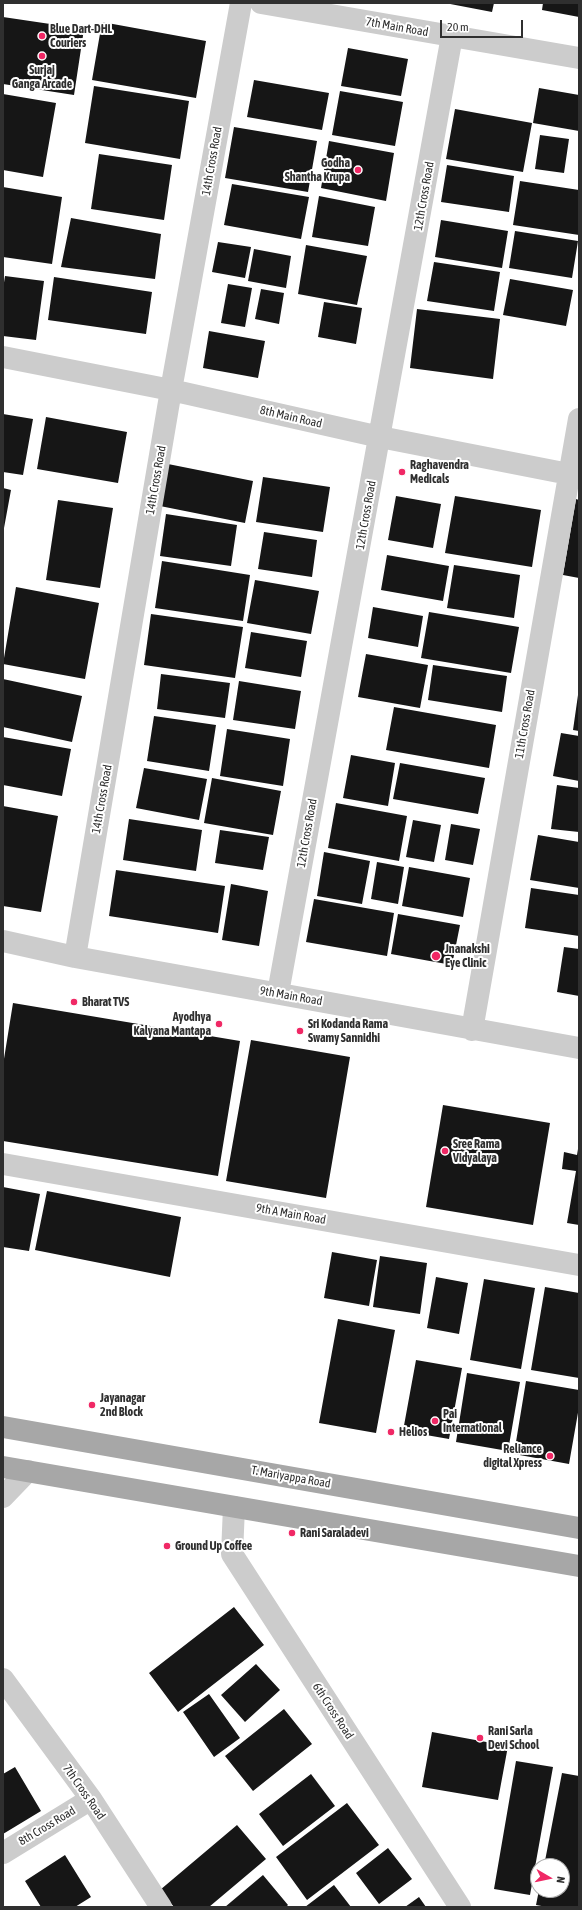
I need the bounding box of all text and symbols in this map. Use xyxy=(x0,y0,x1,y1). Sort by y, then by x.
scale bar xyxy=(442,12,525,38)
street label: 7th Main Road xyxy=(365,14,429,40)
text: 20 m xyxy=(447,20,469,34)
place label: Blue Dart-DHL Couriers xyxy=(50,22,112,50)
marker: Blue Dart-DHL Couriers xyxy=(37,31,47,41)
marker: Surjaj Ganga Arcade xyxy=(37,51,47,61)
place label: Surjaj Ganga Arcade xyxy=(12,63,72,91)
street label: 14th Cross Road xyxy=(199,125,225,197)
place label: Godha Shantha Krupa xyxy=(285,156,350,184)
street label: 12th Cross Road xyxy=(411,160,437,232)
marker: Godha Shantha Krupa xyxy=(353,165,363,175)
street label: 8th Main Road xyxy=(259,403,323,431)
street label: 14th Cross Road xyxy=(143,444,169,516)
place label: Raghavendra Medicals xyxy=(410,458,469,486)
marker: Raghavendra Medicals xyxy=(397,467,407,477)
street label: 12th Cross Road xyxy=(353,479,379,551)
street label: 11th Cross Road xyxy=(512,688,538,760)
street label: 14th Cross Road xyxy=(89,763,115,835)
street label: 12th Cross Road xyxy=(294,797,320,869)
place label: Jnanakshi Eye Clinic xyxy=(445,942,490,970)
marker: Jnanakshi Eye Clinic xyxy=(430,950,442,962)
street label: 9th Main Road xyxy=(259,983,323,1009)
place label: Bharat TVS xyxy=(82,995,129,1009)
marker: Bharat TVS xyxy=(69,997,79,1007)
place label: Ayodhya Kalyana Mantapa xyxy=(134,1010,211,1038)
place label: Sri Kodanda Rama Swamy Sannidhi xyxy=(308,1017,388,1045)
marker: Ayodhya Kalyana Mantapa xyxy=(214,1019,224,1029)
marker: Sri Kodanda Rama Swamy Sannidhi xyxy=(295,1026,305,1036)
place label: Sree Rama Vidyalaya xyxy=(453,1137,500,1165)
marker: Sree Rama Vidyalaya xyxy=(440,1146,450,1156)
street label: 9th A Main Road xyxy=(255,1201,327,1227)
place label: Jayanagar 2nd Block xyxy=(100,1391,145,1419)
marker: Jayanagar 2nd Block xyxy=(87,1400,97,1410)
place label: Pai International xyxy=(443,1407,502,1435)
marker: Pai International xyxy=(430,1416,440,1426)
place label: Helios xyxy=(399,1425,427,1439)
marker: Helios xyxy=(386,1427,396,1437)
place label: Reliance digital Xpress xyxy=(483,1442,542,1470)
marker: Reliance digital Xpress xyxy=(545,1451,555,1461)
street label: T. Mariyappa Road xyxy=(250,1463,332,1491)
place label: Rani Saraladevi xyxy=(300,1526,369,1540)
marker: Rani Saraladevi xyxy=(287,1528,297,1538)
place label: Ground Up Coffee xyxy=(175,1539,252,1553)
marker: Ground Up Coffee xyxy=(162,1541,172,1551)
street label: 6th Cross Road xyxy=(309,1680,357,1742)
place label: Rani Sarla Devi School xyxy=(488,1724,539,1752)
marker: Rani Sarla Devi School xyxy=(475,1733,485,1743)
street label: 7th Cross Road xyxy=(60,1762,108,1822)
street label: 8th Cross Road xyxy=(16,1803,78,1849)
north arrow xyxy=(530,1858,570,1898)
text: N xyxy=(554,1876,567,1884)

